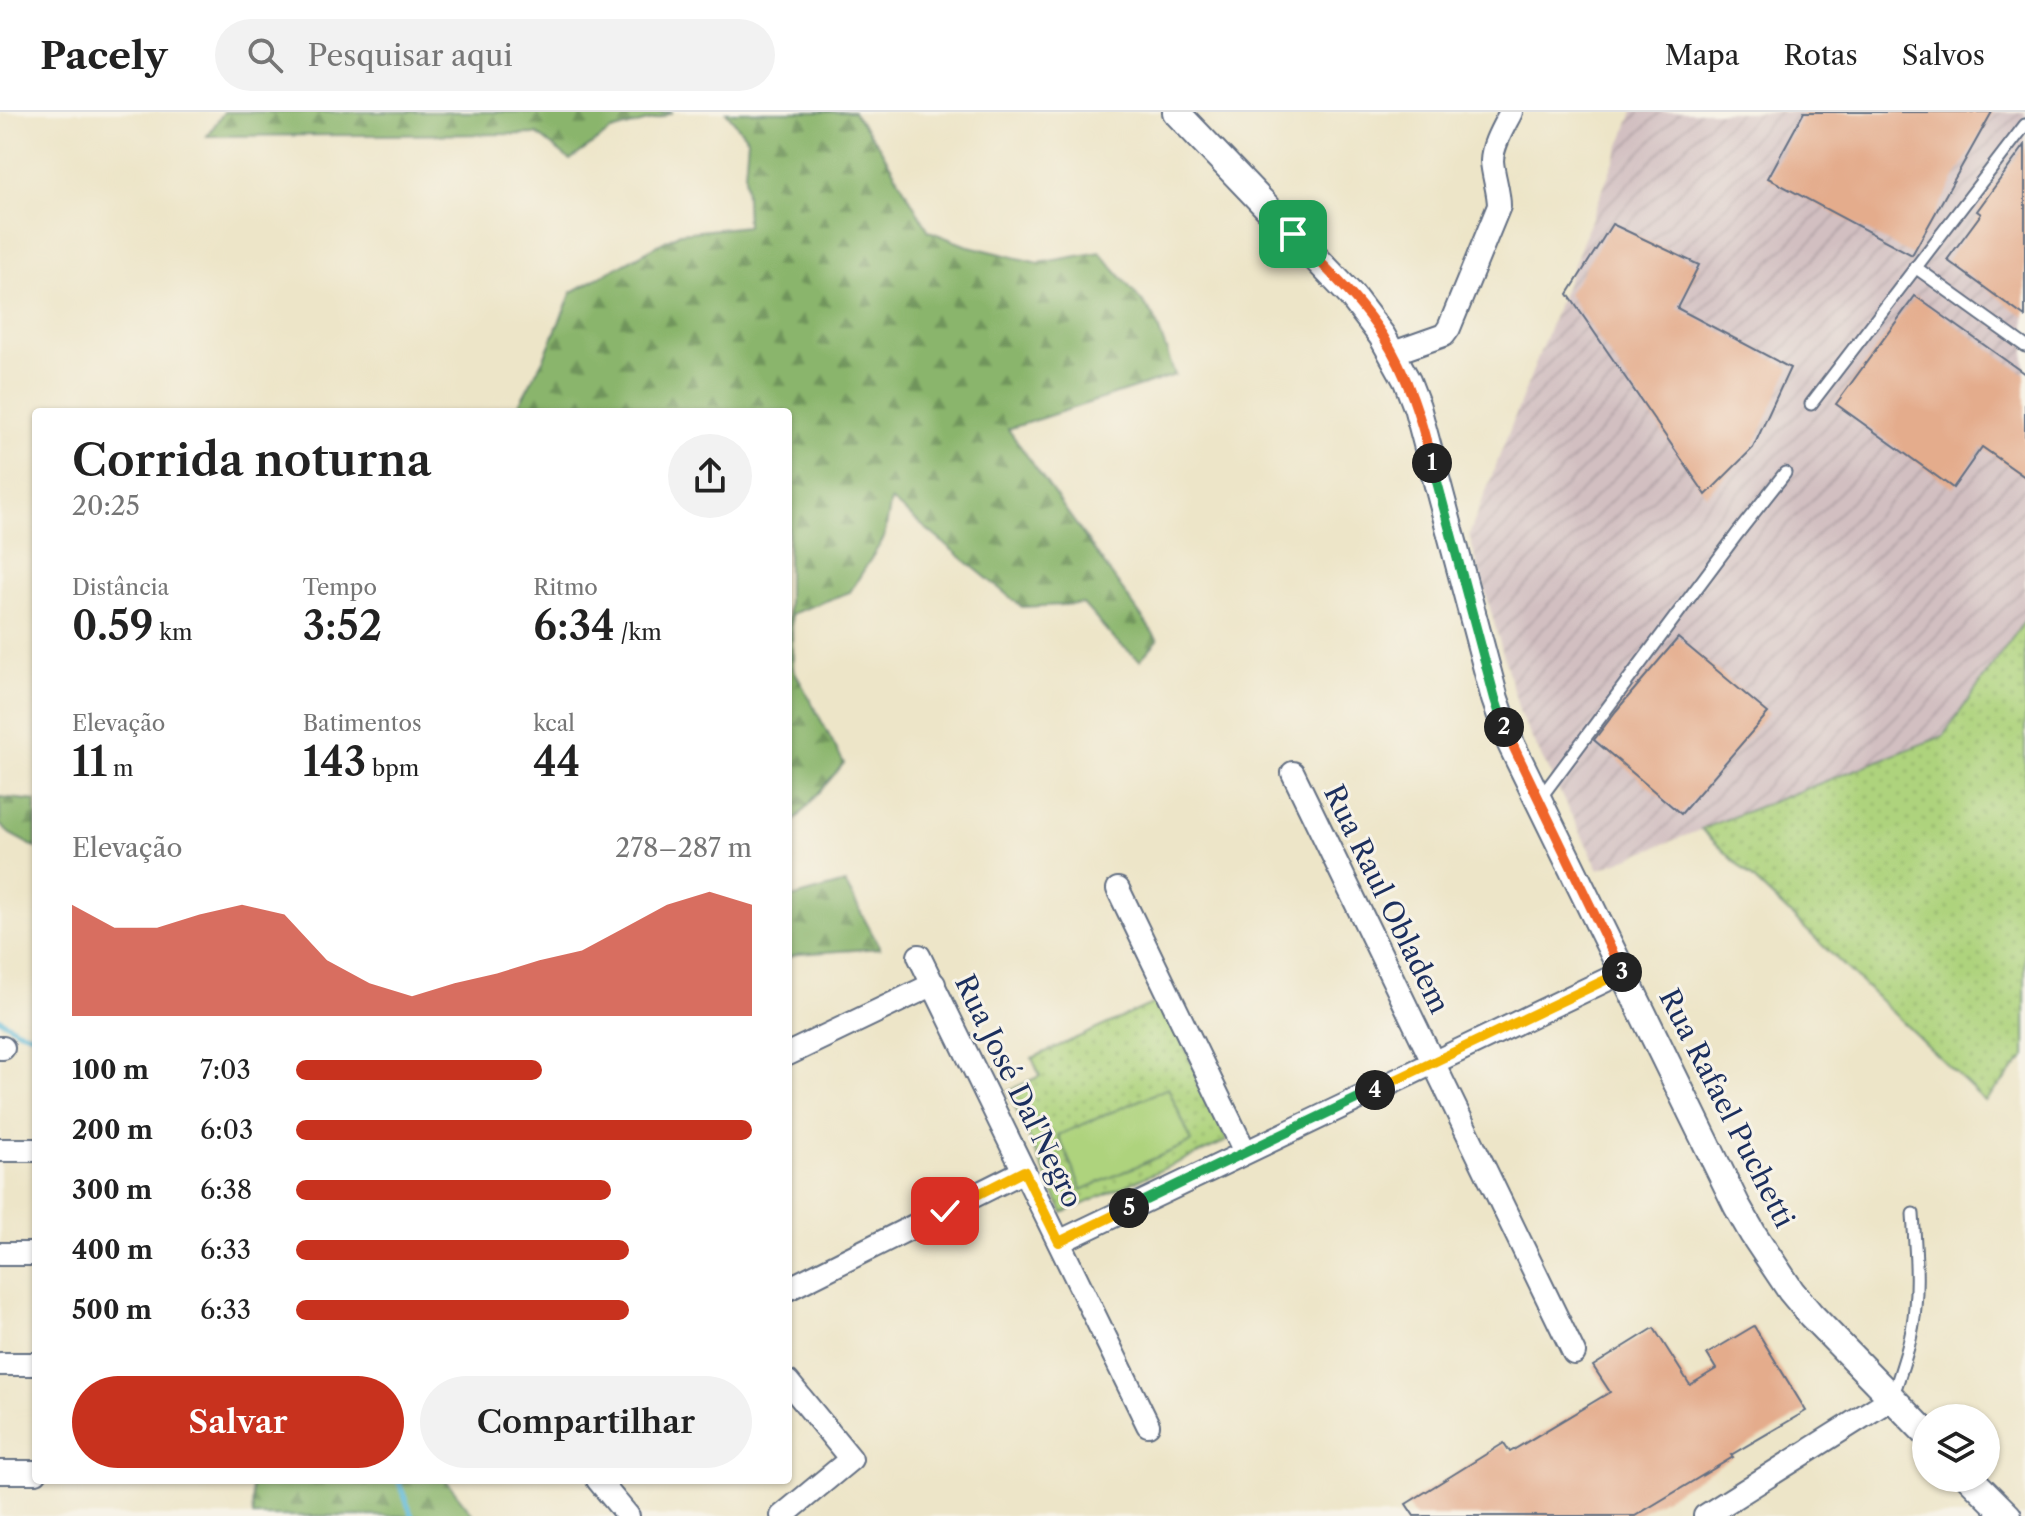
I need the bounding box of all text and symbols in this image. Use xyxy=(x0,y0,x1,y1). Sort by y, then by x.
search box xyxy=(215,19,775,91)
text: Pacely xyxy=(40,32,167,79)
icon: search xyxy=(243,33,287,77)
text: Pesquisar aqui xyxy=(307,37,513,74)
text: Mapa xyxy=(1665,38,1740,72)
text: Rotas xyxy=(1784,38,1858,72)
text: Salvos xyxy=(1902,38,1985,72)
pin xyxy=(1259,200,1327,268)
icon: arrive xyxy=(1271,212,1315,256)
text: Corrida noturna xyxy=(72,433,431,487)
button: share xyxy=(668,434,752,518)
pin: 1 xyxy=(1412,443,1452,483)
text: 1 xyxy=(1427,449,1437,476)
text: 20:25 xyxy=(72,490,140,522)
text: Distância xyxy=(72,574,169,601)
text: Tempo xyxy=(303,574,377,601)
text: Ritmo xyxy=(533,574,598,601)
text: 0.59 xyxy=(72,601,153,650)
text: 3:52 xyxy=(303,601,382,650)
text: 6:34 xyxy=(533,601,615,650)
text: km xyxy=(153,619,193,646)
text: /km xyxy=(615,619,662,646)
pin: 2 xyxy=(1484,707,1524,747)
text: Elevação xyxy=(72,710,165,737)
text: Batimentos xyxy=(303,710,422,737)
text: kcal xyxy=(533,710,575,737)
text: 2 xyxy=(1498,713,1511,740)
text: 11 xyxy=(72,737,107,786)
text: 143 xyxy=(303,737,366,786)
text: 44 xyxy=(533,737,580,786)
text: m xyxy=(107,755,134,782)
text: bpm xyxy=(366,755,419,782)
street label: Rua Raul Obladem xyxy=(1317,779,1457,1019)
text: Elevação xyxy=(72,832,182,864)
text: 278–287 m xyxy=(615,832,752,864)
pin: 3 xyxy=(1602,952,1642,992)
text: 3 xyxy=(1616,958,1628,985)
street label: Rua José Dal'Negro xyxy=(948,969,1090,1213)
street label: Rua Rafael Puchetti xyxy=(1652,983,1802,1233)
text: 100 m xyxy=(72,1054,149,1086)
text: 7:03 xyxy=(200,1054,251,1086)
pin: 4 xyxy=(1355,1070,1395,1110)
text: 4 xyxy=(1368,1076,1382,1103)
text: 200 m xyxy=(72,1114,153,1146)
text: 6:03 xyxy=(200,1114,253,1146)
text: 300 m xyxy=(72,1174,152,1206)
text: 6:38 xyxy=(200,1174,252,1206)
pin xyxy=(911,1177,979,1245)
pin: 5 xyxy=(1109,1188,1149,1228)
icon: check xyxy=(923,1189,967,1233)
text: 5 xyxy=(1123,1194,1135,1221)
text: 400 m xyxy=(72,1234,153,1266)
text: 6:33 xyxy=(200,1234,251,1266)
text: 500 m xyxy=(72,1294,152,1326)
text: 6:33 xyxy=(200,1294,251,1326)
button: Salvar xyxy=(72,1376,404,1468)
button: Compartilhar xyxy=(420,1376,752,1468)
map controls xyxy=(1912,1404,2000,1492)
button: layers xyxy=(1912,1404,2000,1492)

